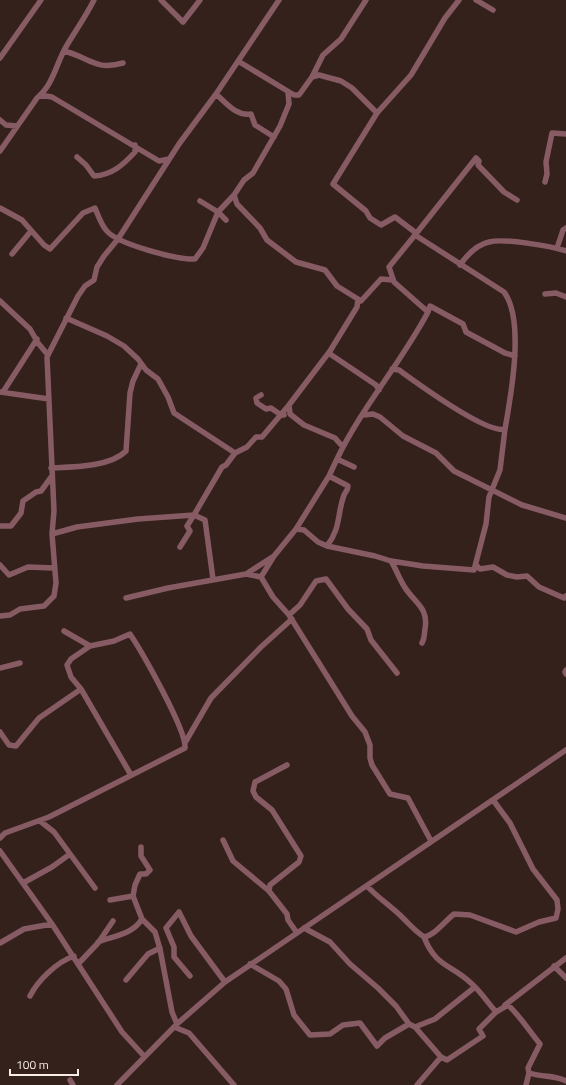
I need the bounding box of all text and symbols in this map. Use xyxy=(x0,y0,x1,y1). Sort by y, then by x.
scale bar xyxy=(10,1051,78,1077)
text: 100 m xyxy=(16,1055,49,1074)

